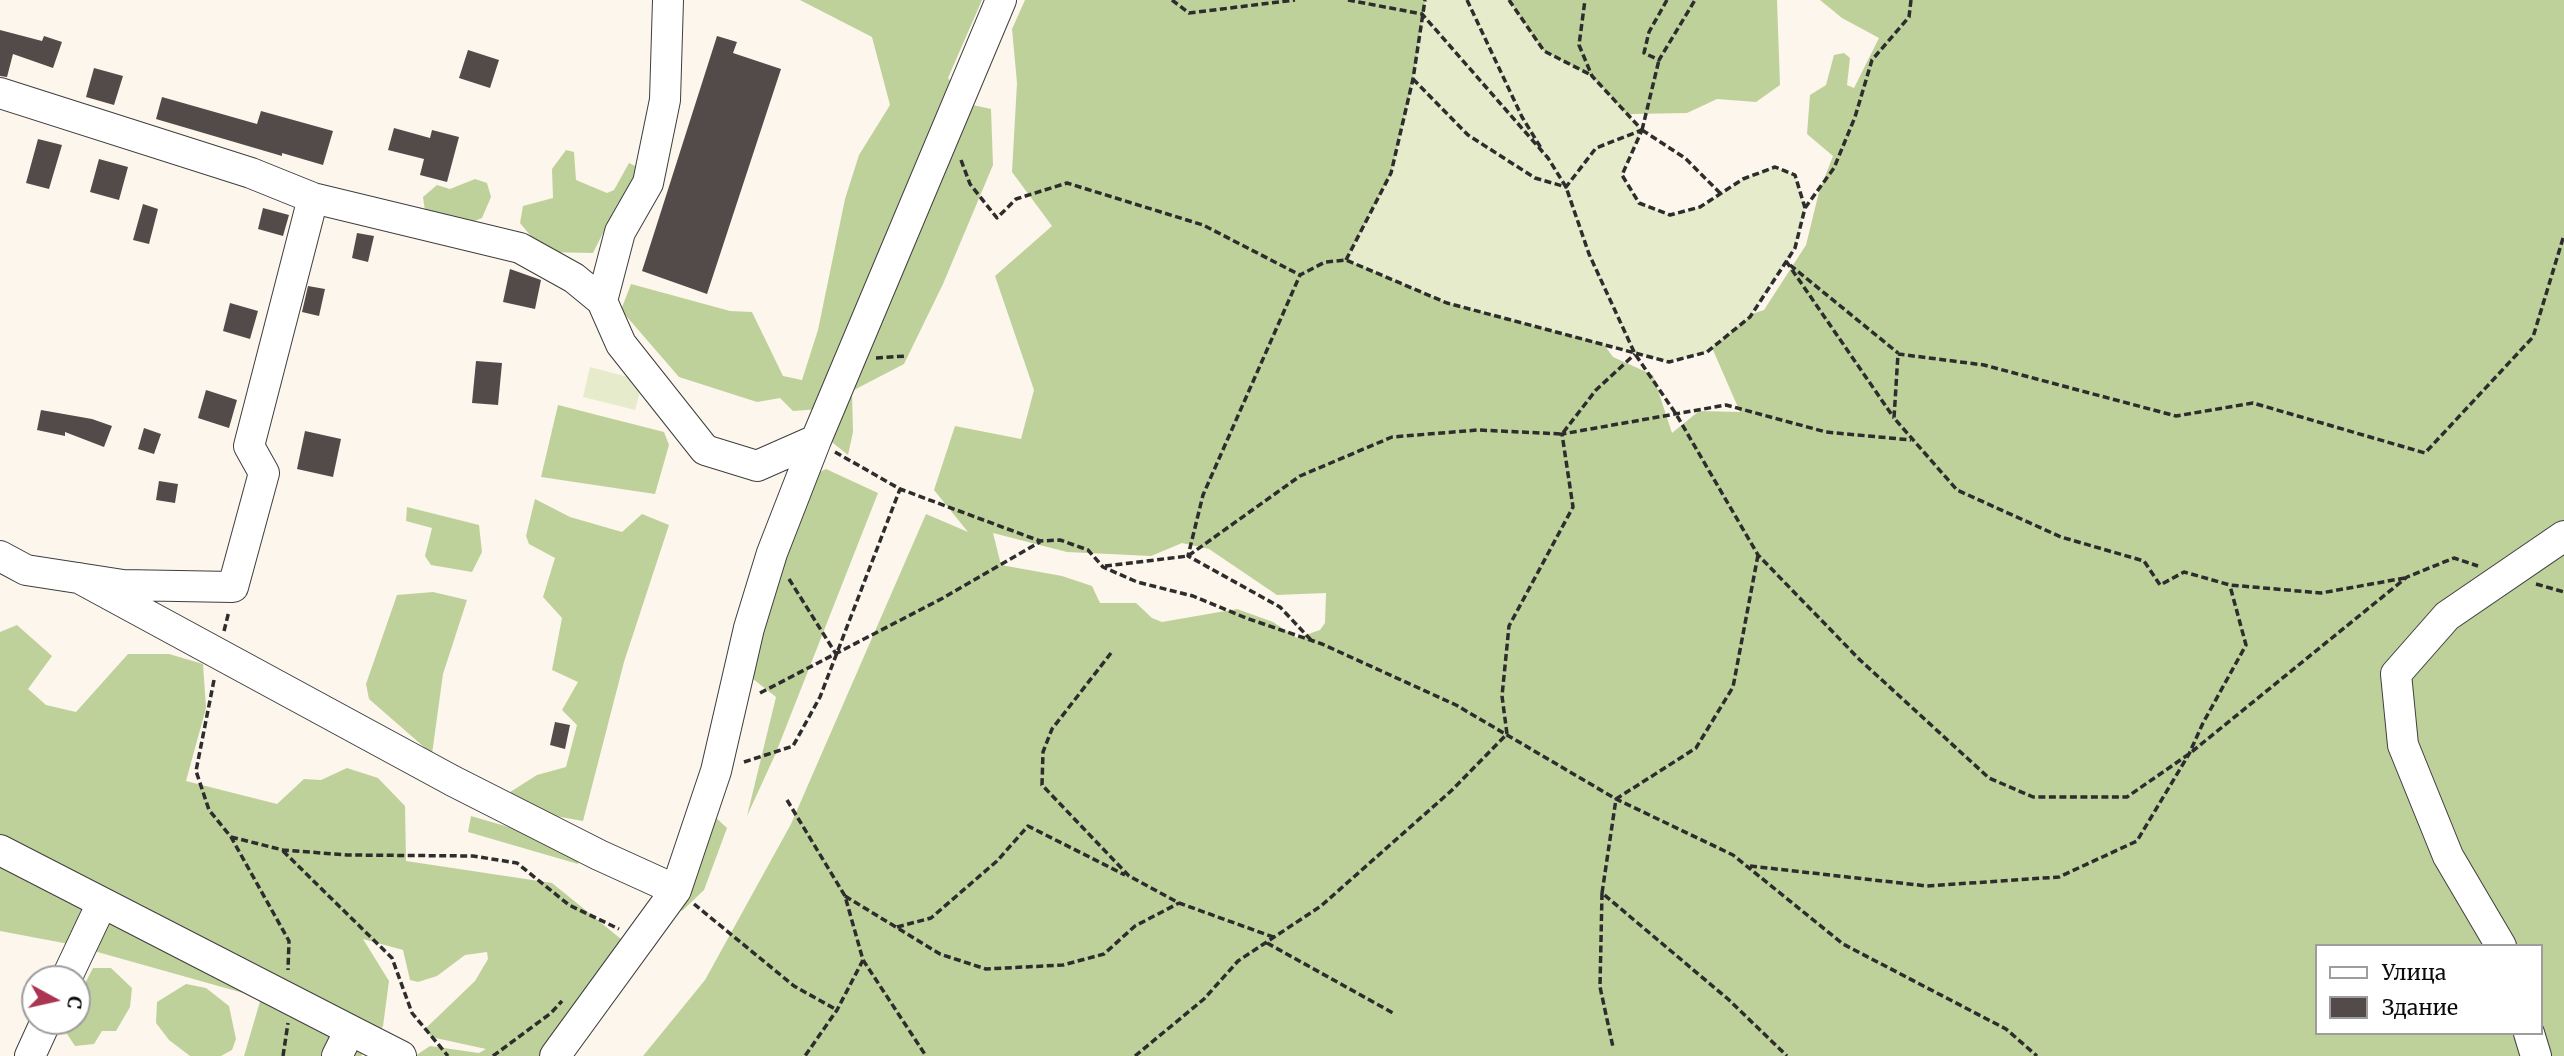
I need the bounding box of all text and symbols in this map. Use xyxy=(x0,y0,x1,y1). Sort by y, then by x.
legend xyxy=(2316,944,2543,1035)
text: Улица xyxy=(2382,959,2446,986)
north arrow xyxy=(21,965,91,1035)
text: Здание xyxy=(2382,994,2458,1021)
text: С xyxy=(62,995,88,1011)

